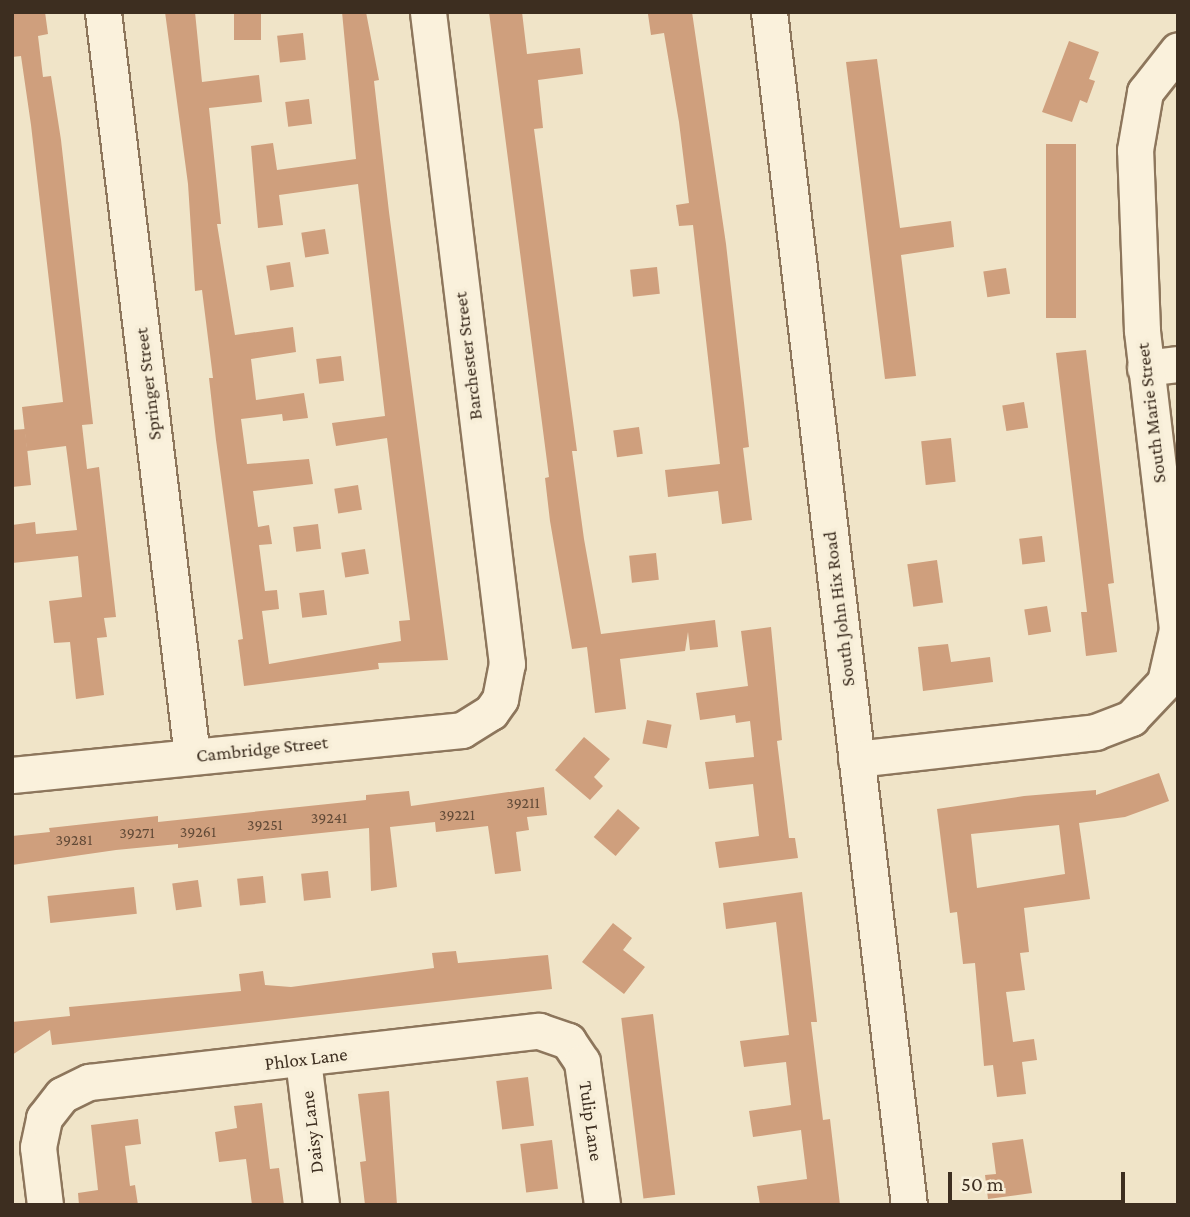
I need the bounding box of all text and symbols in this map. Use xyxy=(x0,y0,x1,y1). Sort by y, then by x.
street label: Barchester Street xyxy=(449,291,487,421)
street label: Springer Street xyxy=(130,327,166,441)
street label: South Marie Street xyxy=(1131,342,1171,484)
street label: South John Hix Road xyxy=(818,530,860,688)
street label: Cambridge Street xyxy=(195,731,329,767)
house number: 39211 xyxy=(506,793,540,813)
house number: 39221 xyxy=(439,805,475,825)
house number: 39241 xyxy=(311,808,347,828)
house number: 39251 xyxy=(247,815,283,835)
house number: 39261 xyxy=(180,822,216,842)
house number: 39271 xyxy=(119,823,155,843)
house number: 39281 xyxy=(56,830,92,850)
street label: Phlox Lane xyxy=(263,1043,349,1075)
street label: Tulip Lane xyxy=(574,1079,608,1163)
street label: Daisy Lane xyxy=(296,1089,328,1175)
scale bar xyxy=(952,1158,1129,1202)
text: 50 m xyxy=(961,1172,1004,1196)

